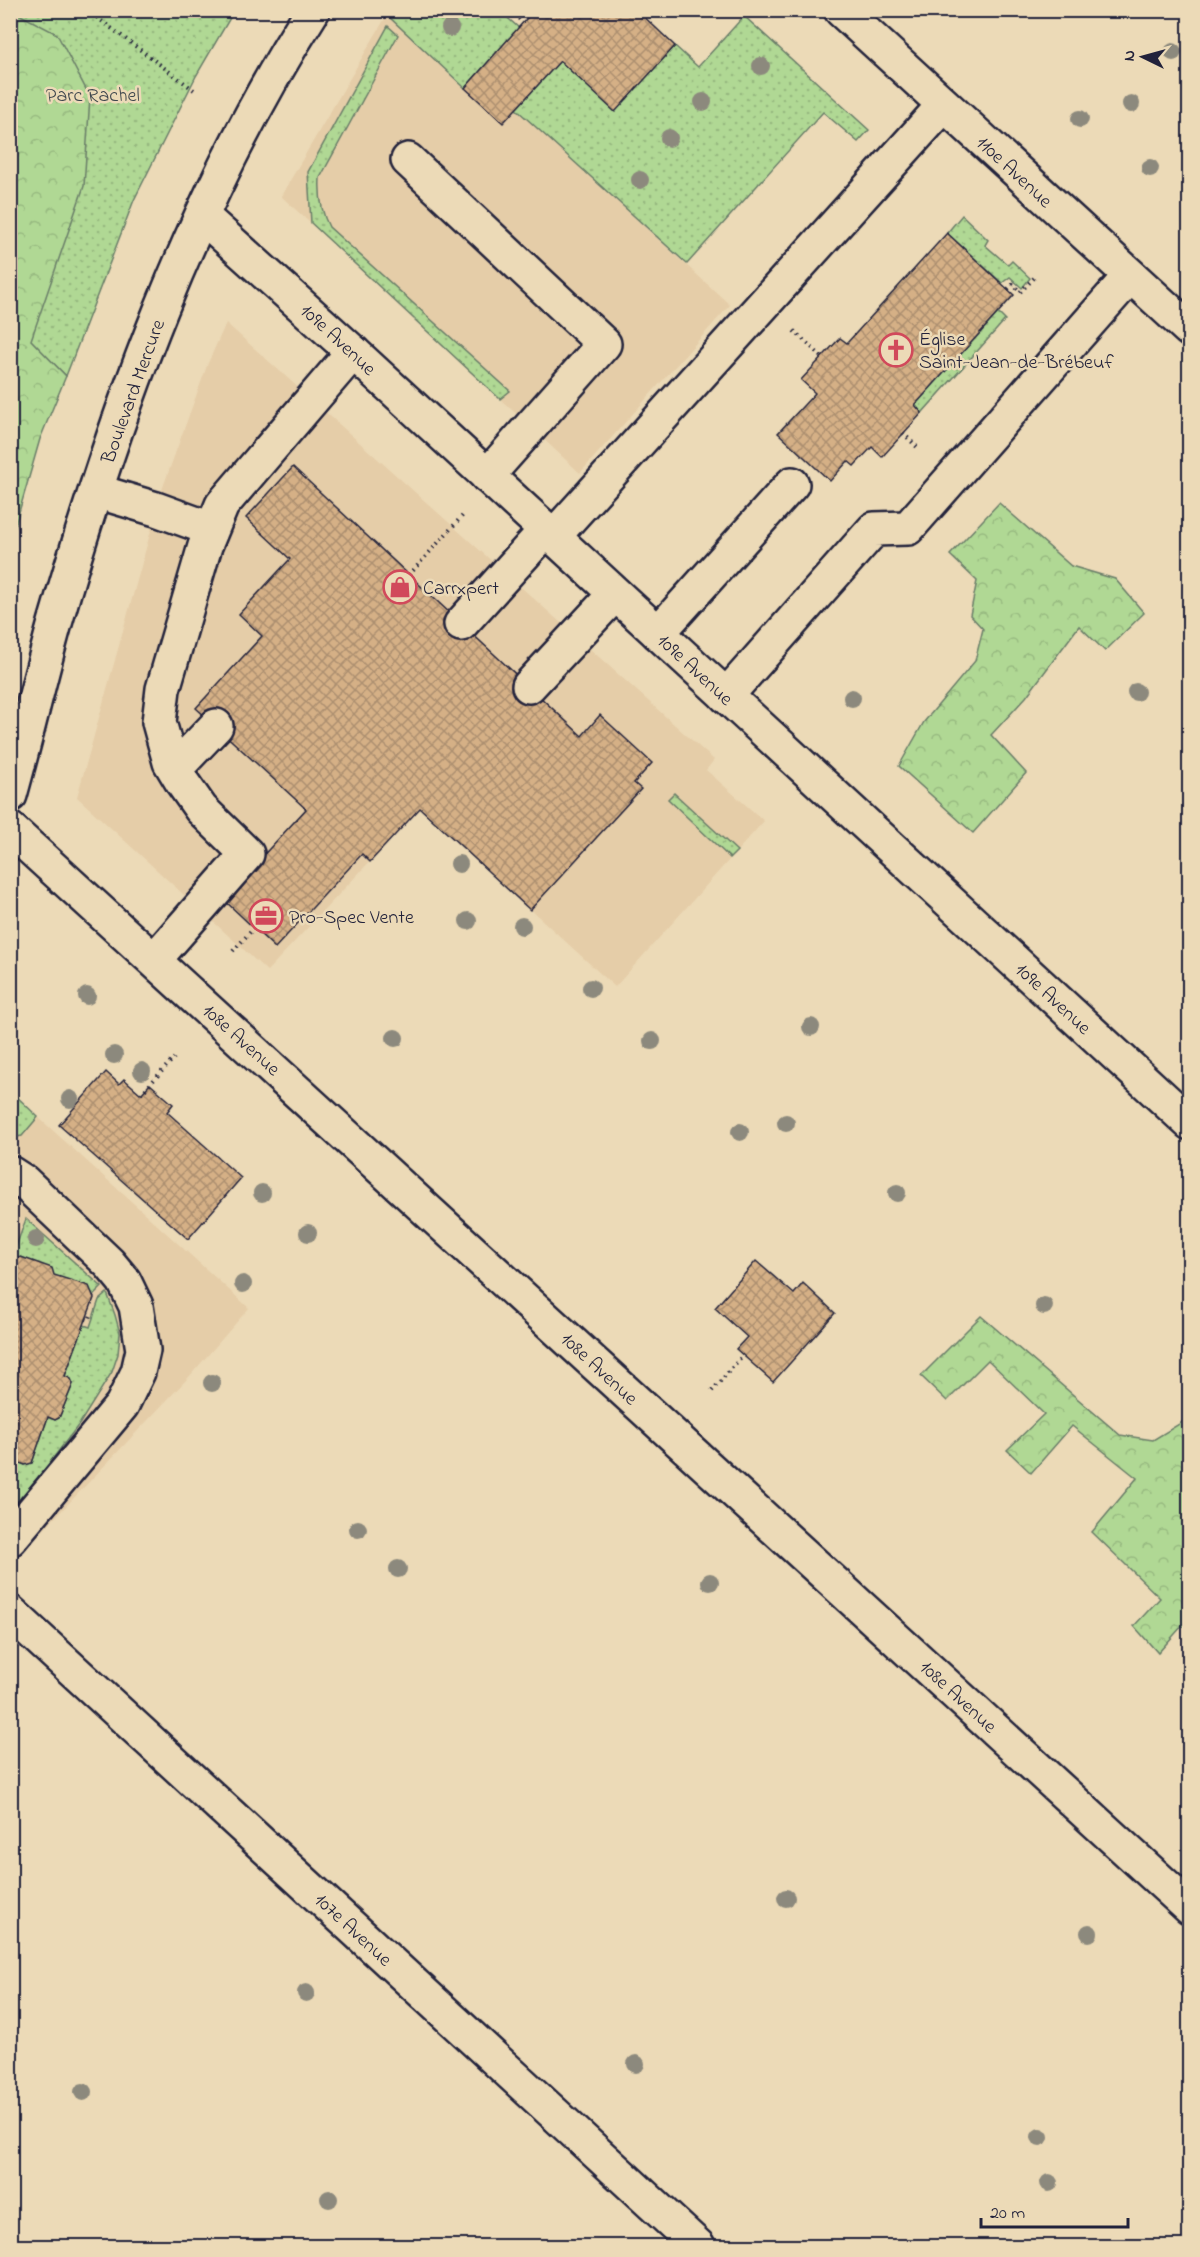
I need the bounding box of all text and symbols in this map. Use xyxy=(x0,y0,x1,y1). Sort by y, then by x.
north arrow xyxy=(1113,27,1173,87)
text: N xyxy=(1118,49,1142,62)
park label: Parc Rachel xyxy=(46,82,140,111)
street label: 110e Avenue xyxy=(969,130,1058,216)
street label: 109e Avenue xyxy=(293,298,382,384)
street label: Boulevard Mercure xyxy=(95,316,174,469)
place label: Église Saint-Jean-de-Brébeuf xyxy=(919,326,1114,378)
church icon: Église Saint-Jean-de-Brébeuf xyxy=(878,332,914,368)
shop icon: Carrxpert xyxy=(382,569,418,605)
place label: Carrxpert xyxy=(423,575,499,604)
street label: 109e Avenue xyxy=(650,628,739,714)
office icon: Pro-Spec Vente xyxy=(248,898,284,934)
place label: Pro-Spec Vente xyxy=(289,904,414,933)
street label: 109e Avenue xyxy=(1008,957,1097,1043)
street label: 108e Avenue xyxy=(195,998,286,1084)
street label: 108e Avenue xyxy=(553,1326,643,1413)
street label: 108e Avenue xyxy=(912,1654,1002,1741)
street label: 107e Avenue xyxy=(307,1887,398,1975)
scale bar xyxy=(981,2191,1128,2229)
text: 20 m xyxy=(990,2201,1025,2227)

